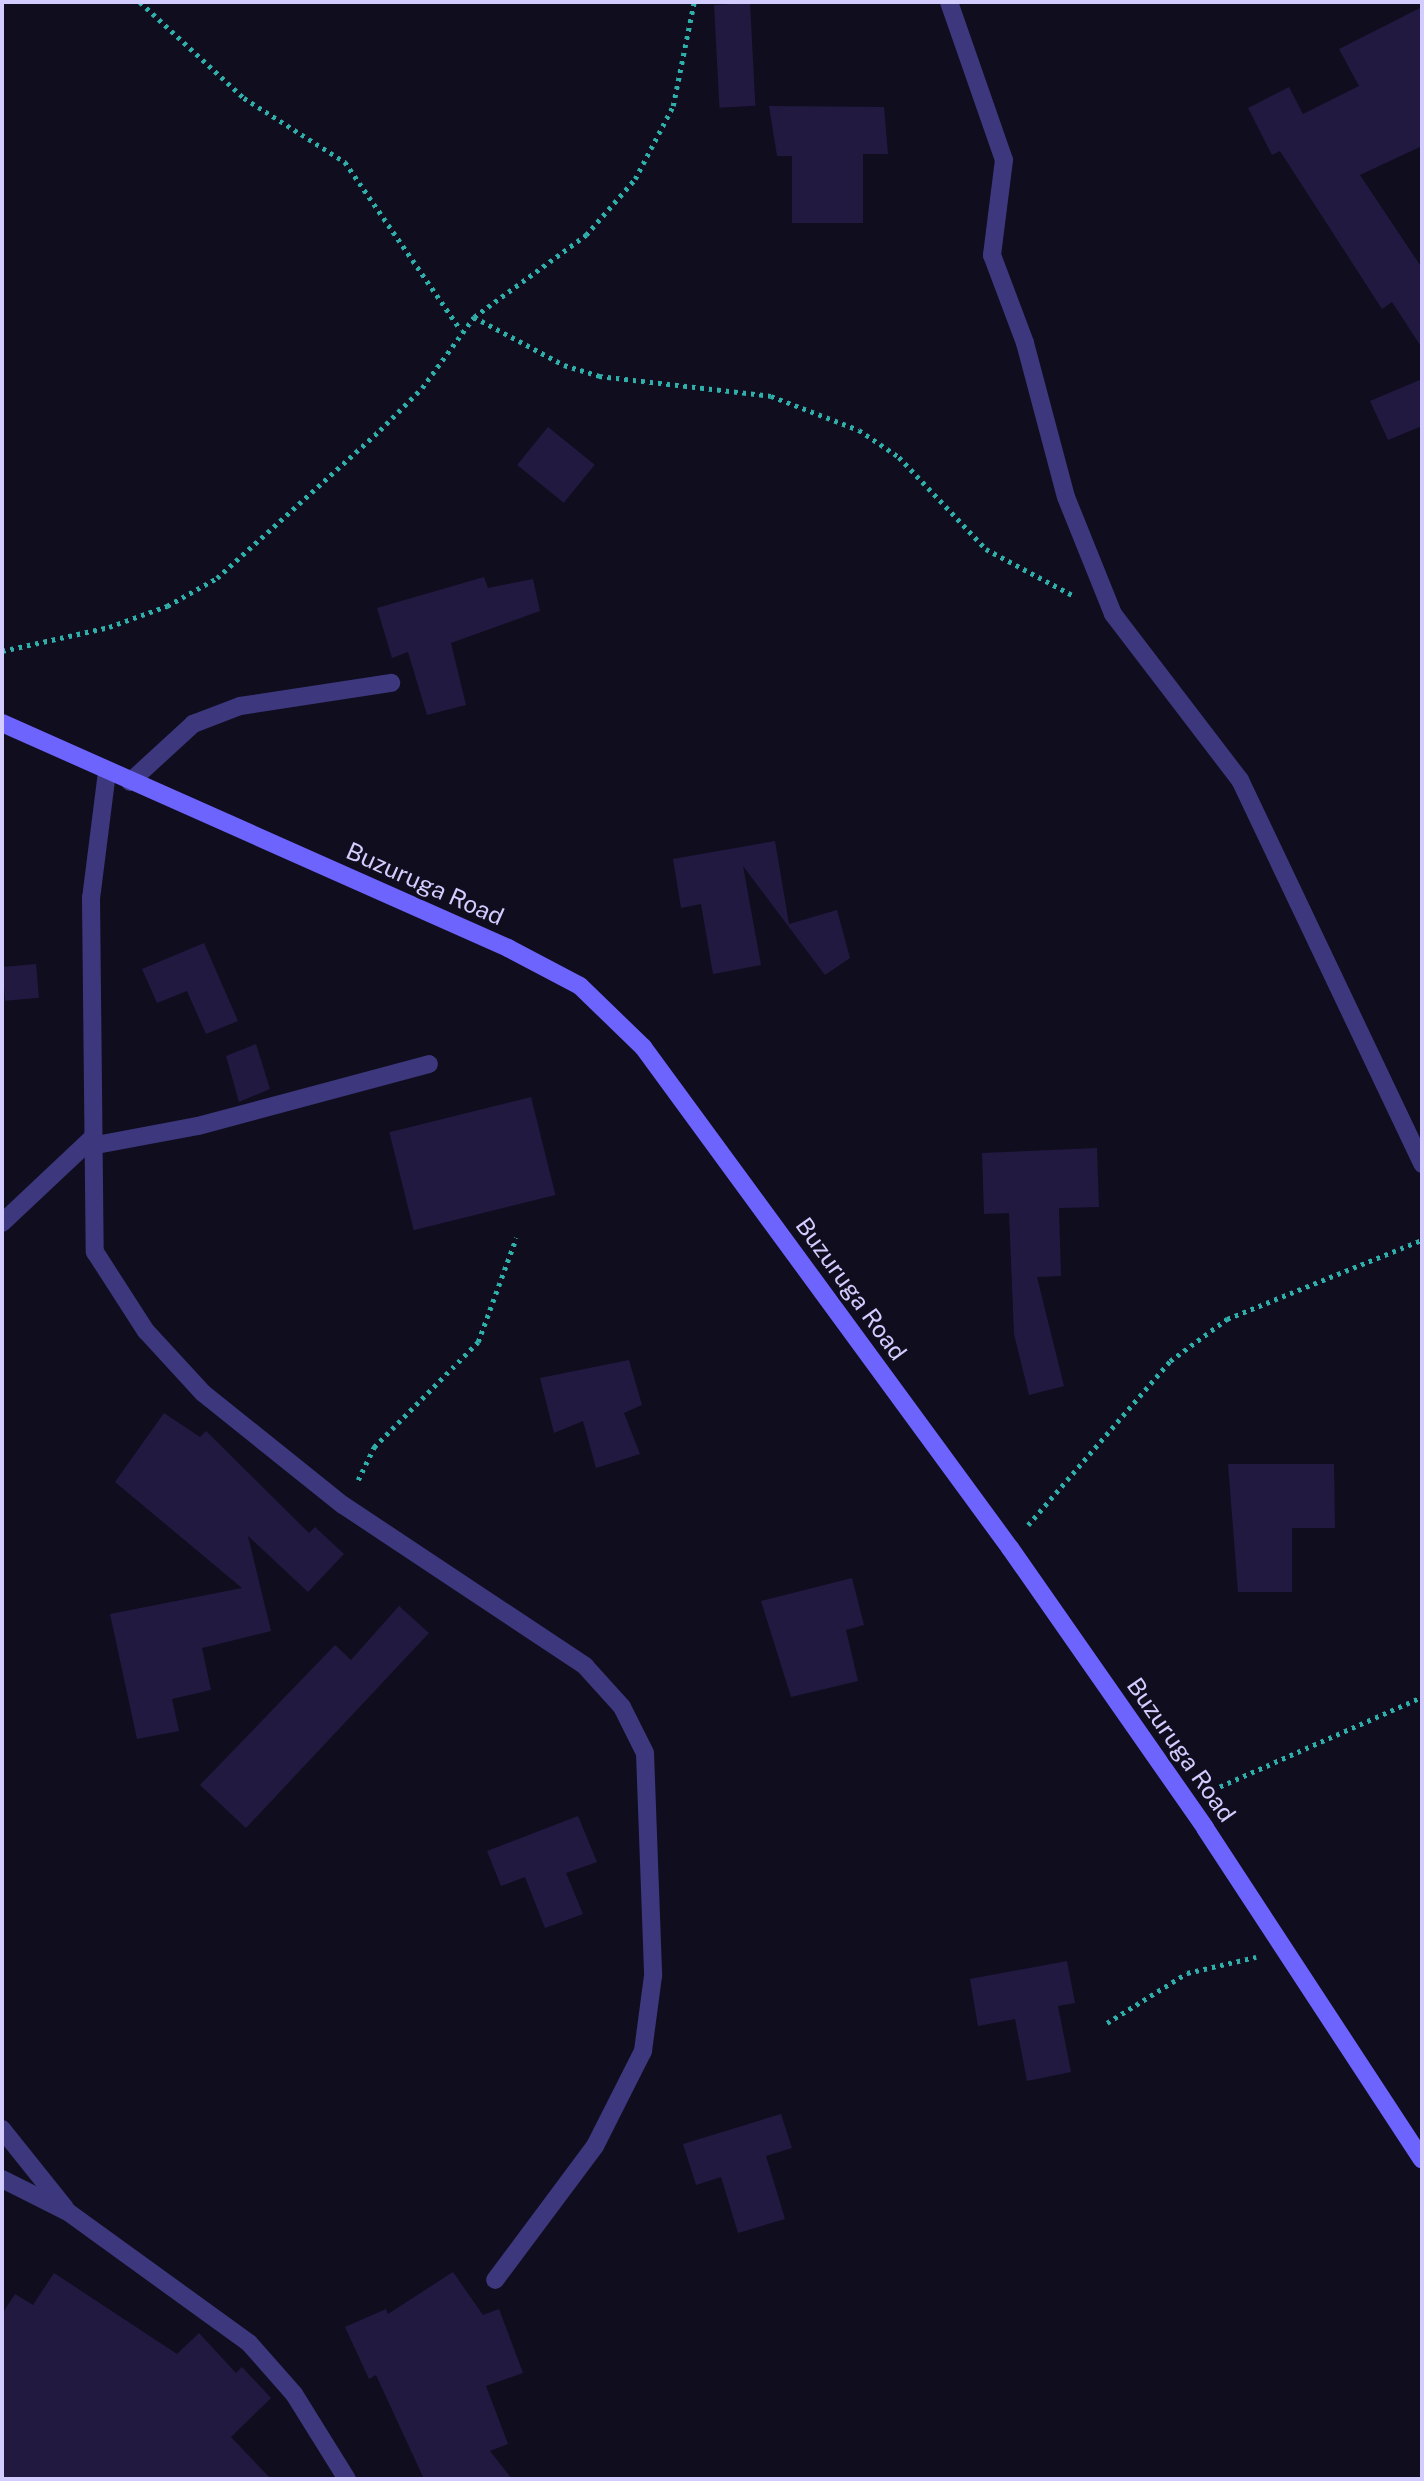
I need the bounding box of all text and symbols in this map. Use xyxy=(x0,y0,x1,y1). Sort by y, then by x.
street label: Buzuruga Road xyxy=(342,836,508,932)
street label: Buzuruga Road xyxy=(790,1212,912,1366)
street label: Buzuruga Road xyxy=(1121,1672,1241,1828)

